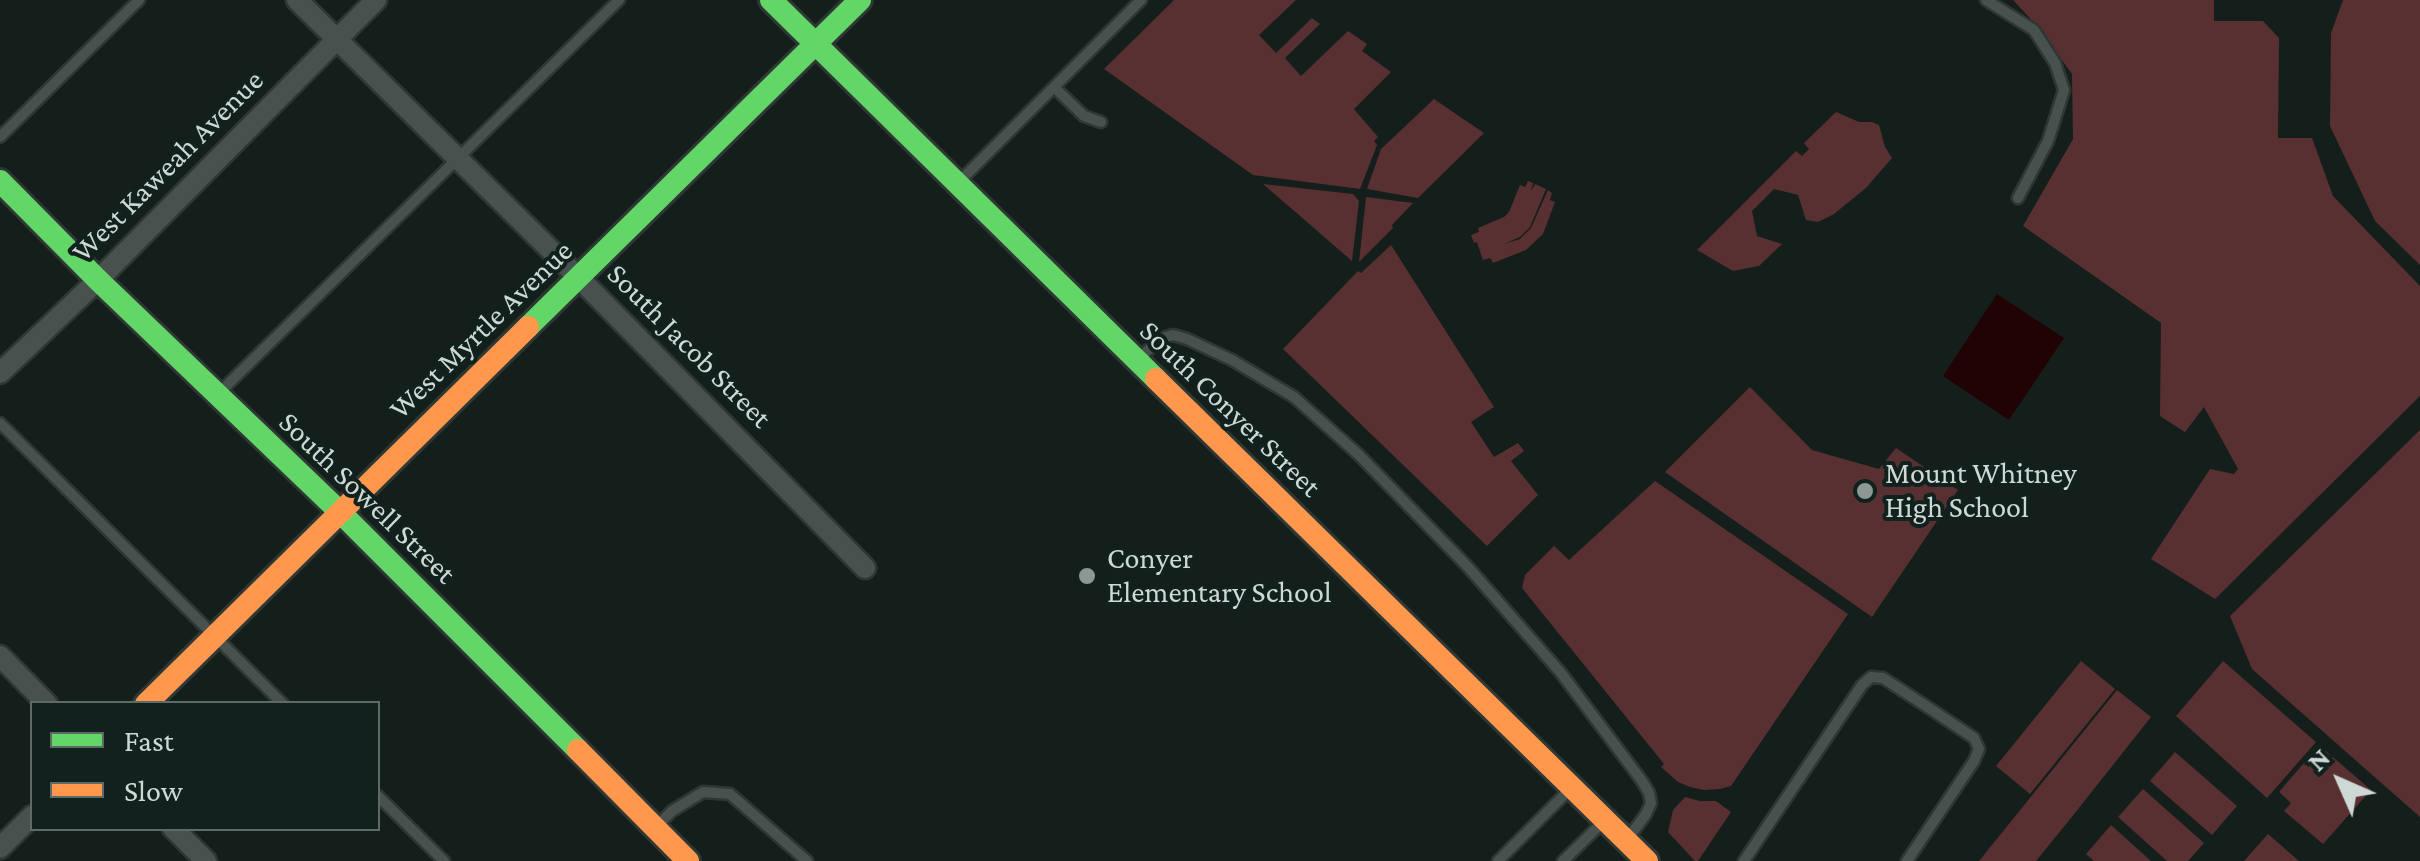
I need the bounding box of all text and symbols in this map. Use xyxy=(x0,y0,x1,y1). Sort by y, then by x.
street label: West Kaweah Avenue xyxy=(65,63,271,269)
street label: West Myrtle Avenue xyxy=(382,233,580,427)
street label: South Jacob Street xyxy=(599,256,779,436)
street label: South Conyer Street xyxy=(1132,313,1328,505)
street label: South Sowell Street xyxy=(271,404,463,592)
place label: Mount Whitney High School xyxy=(1885,456,2077,526)
marker: Mount Whitney High School xyxy=(1854,480,1876,502)
place label: Conyer Elementary School xyxy=(1107,541,1332,612)
marker: Conyer Elementary School xyxy=(1076,565,1098,587)
legend xyxy=(30,701,380,831)
text: Fast xyxy=(124,724,174,757)
north arrow xyxy=(2290,731,2390,831)
text: N xyxy=(2301,742,2336,777)
text: Slow xyxy=(124,774,183,807)

